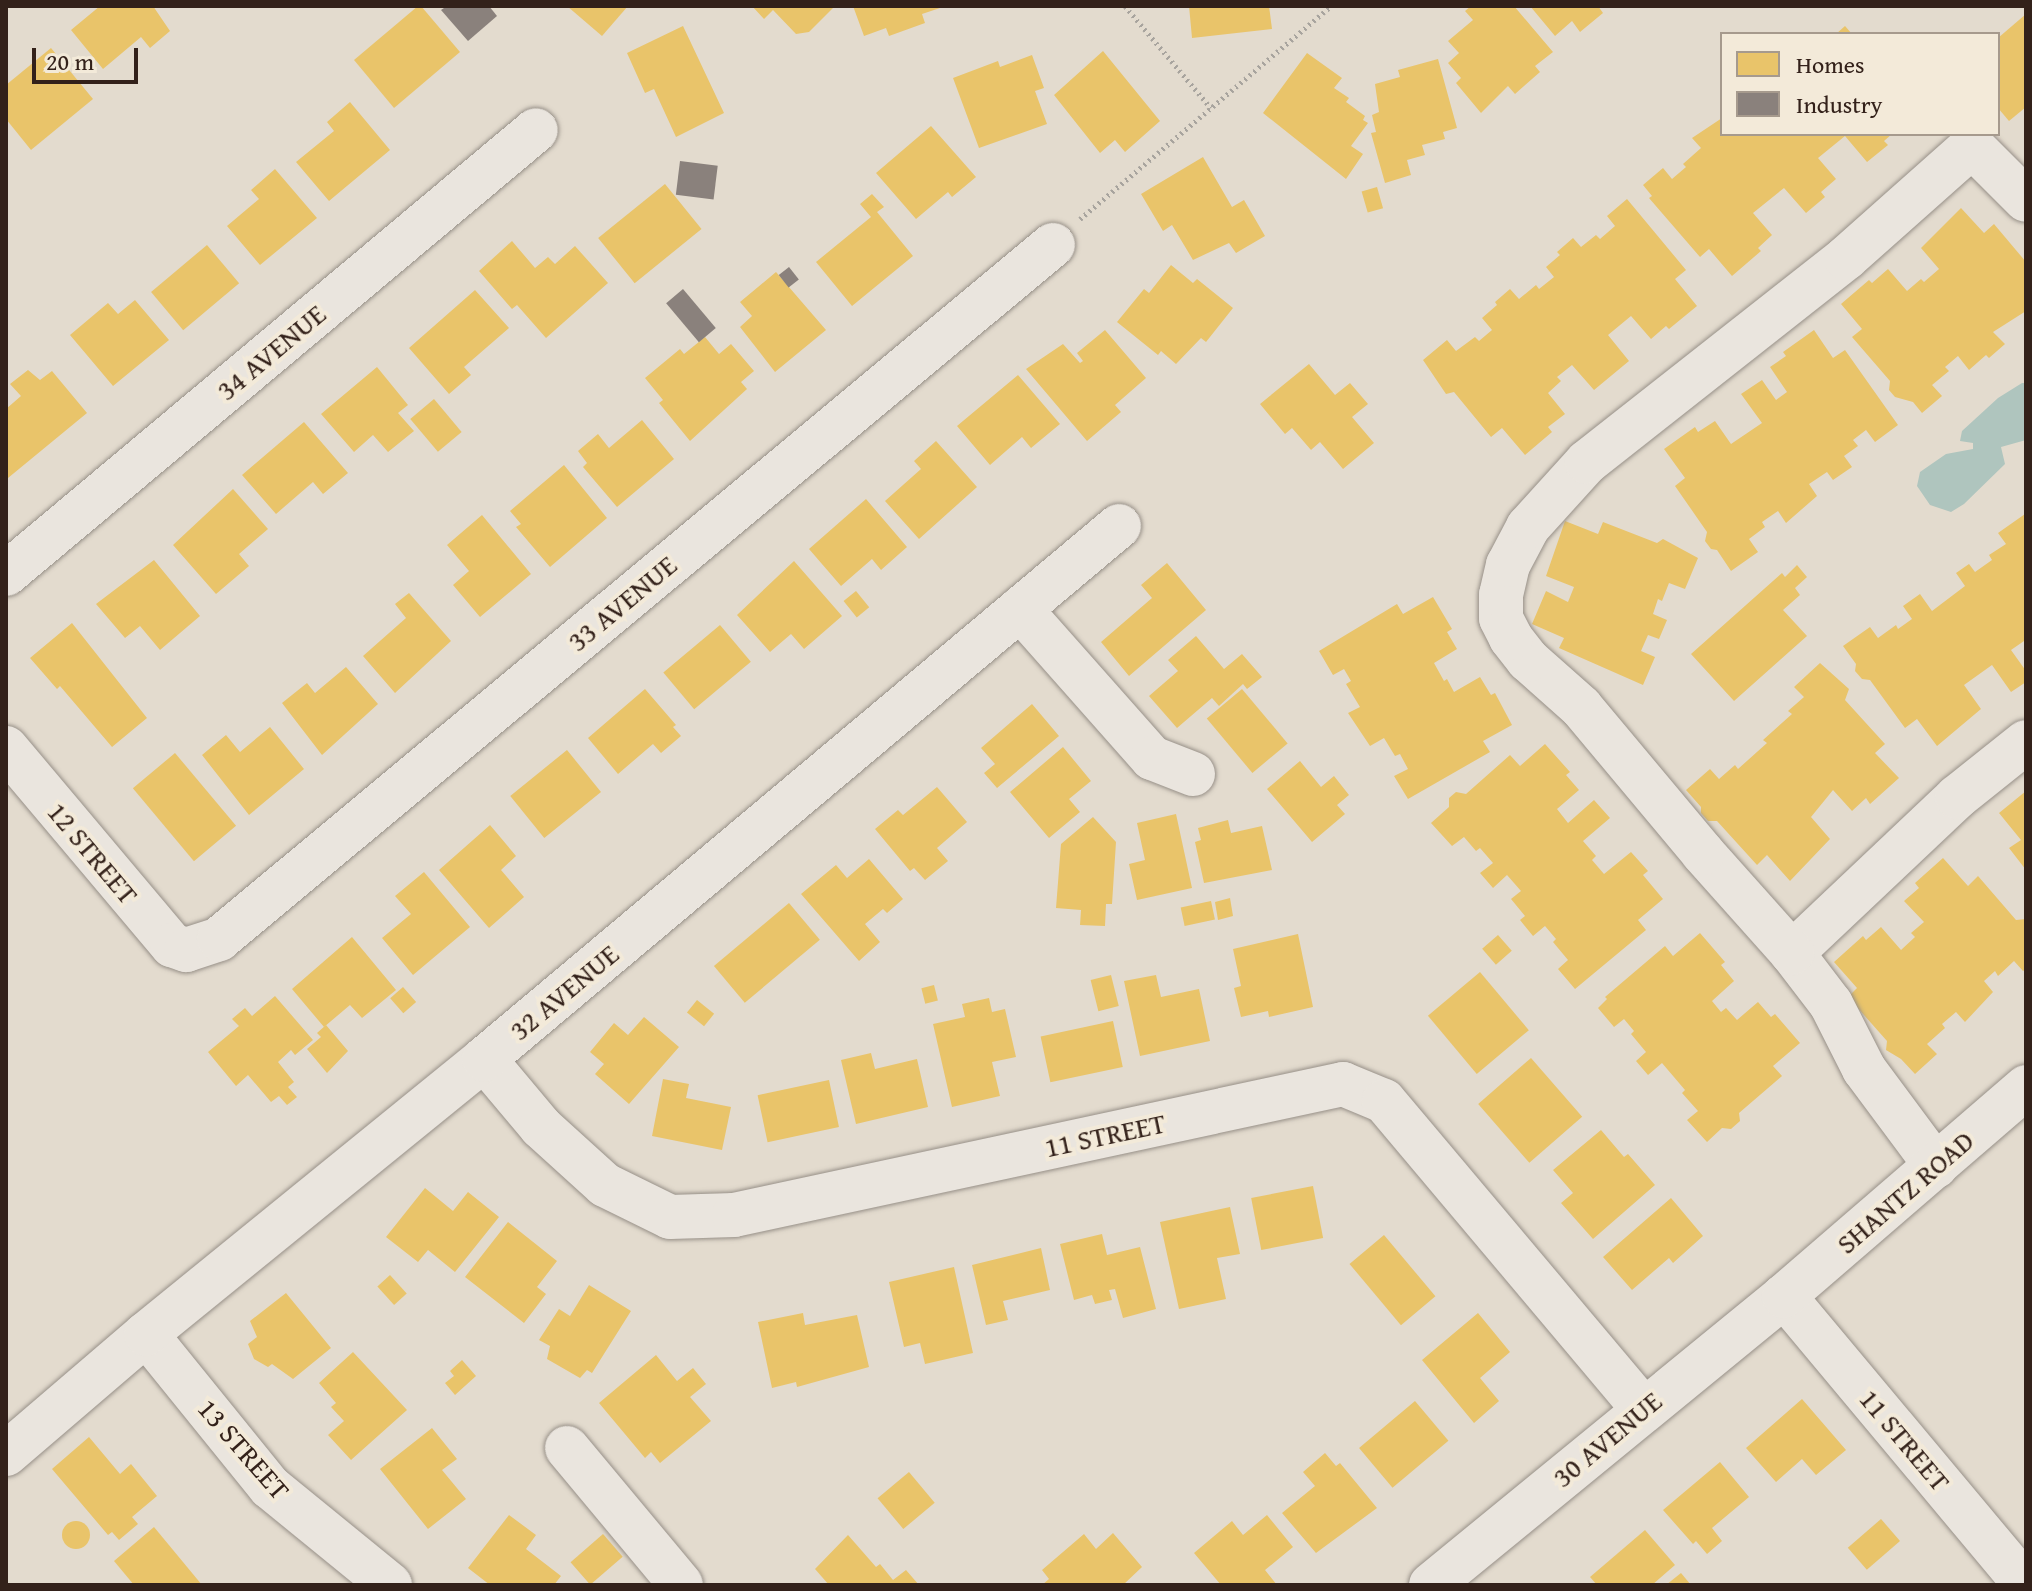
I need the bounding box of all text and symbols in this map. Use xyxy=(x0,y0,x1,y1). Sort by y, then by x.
scale bar xyxy=(36,32,142,82)
legend xyxy=(1720,32,2000,136)
text: 20 m xyxy=(46,44,94,79)
text: Homes xyxy=(1796,47,1865,82)
text: Industry xyxy=(1796,87,1883,122)
street label: 34 AVENUE xyxy=(210,297,332,407)
street label: 33 AVENUE xyxy=(561,548,683,658)
street label: 12 STREET xyxy=(41,795,145,911)
street label: 32 AVENUE xyxy=(503,937,625,1047)
street label: 11 STREET xyxy=(1042,1106,1168,1164)
street label: SHANTZ ROAD xyxy=(1830,1123,1980,1261)
street label: 11 STREET xyxy=(1853,1382,1957,1498)
street label: 30 AVENUE xyxy=(1546,1384,1668,1494)
street label: 13 STREET xyxy=(191,1392,297,1506)

